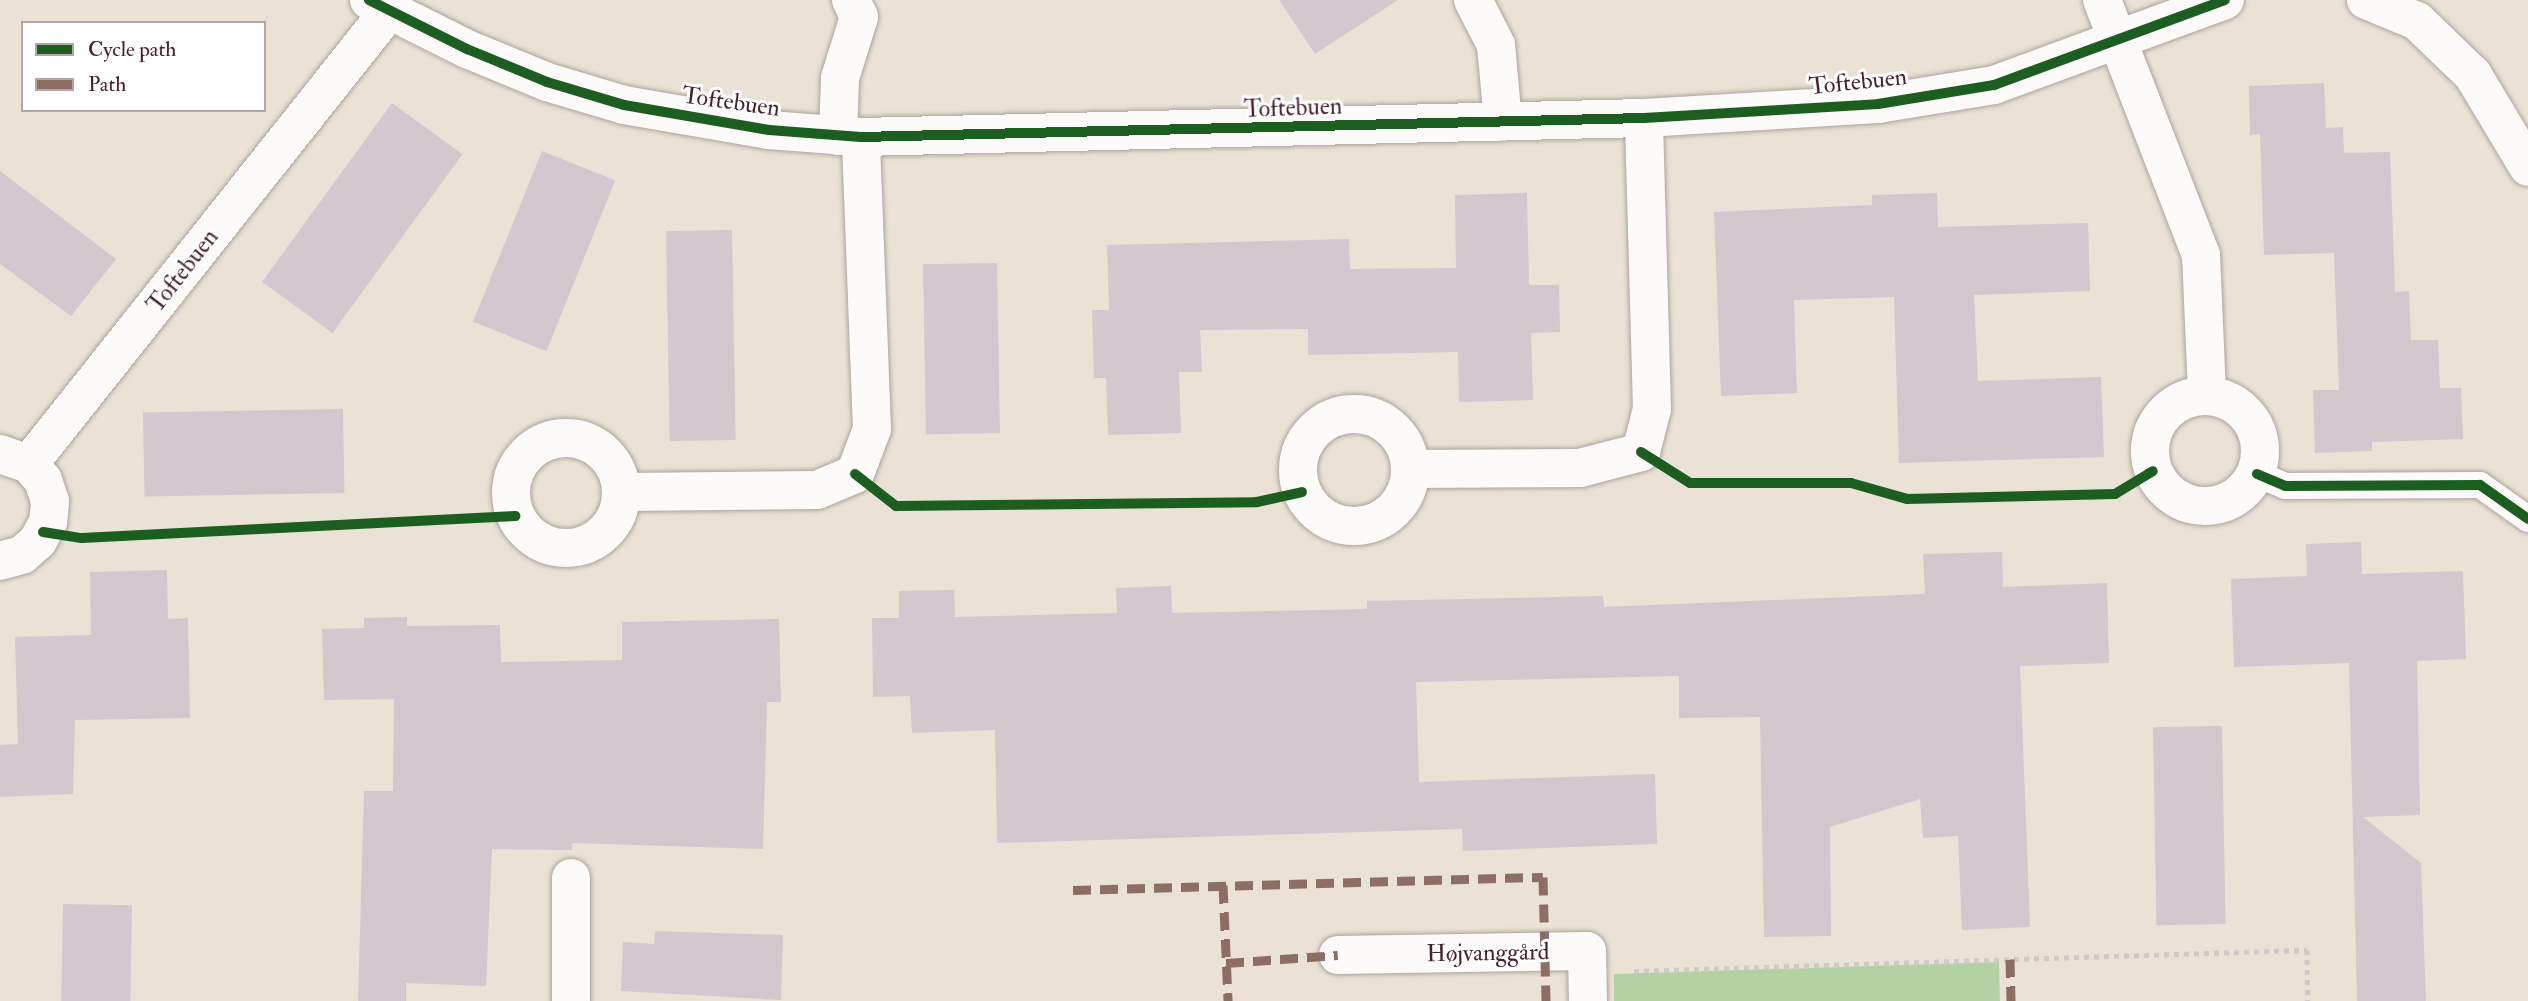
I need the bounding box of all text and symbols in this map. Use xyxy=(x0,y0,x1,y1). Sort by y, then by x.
legend xyxy=(21,21,266,112)
text: Cycle path xyxy=(88,36,176,63)
street label: Toftebuen xyxy=(1808,63,1908,101)
text: Path xyxy=(88,71,126,98)
street label: Toftebuen xyxy=(680,81,782,123)
street label: Toftebuen xyxy=(1243,92,1343,124)
street label: Toftebuen xyxy=(141,223,225,319)
street label: Højvanggård xyxy=(1426,938,1550,968)

